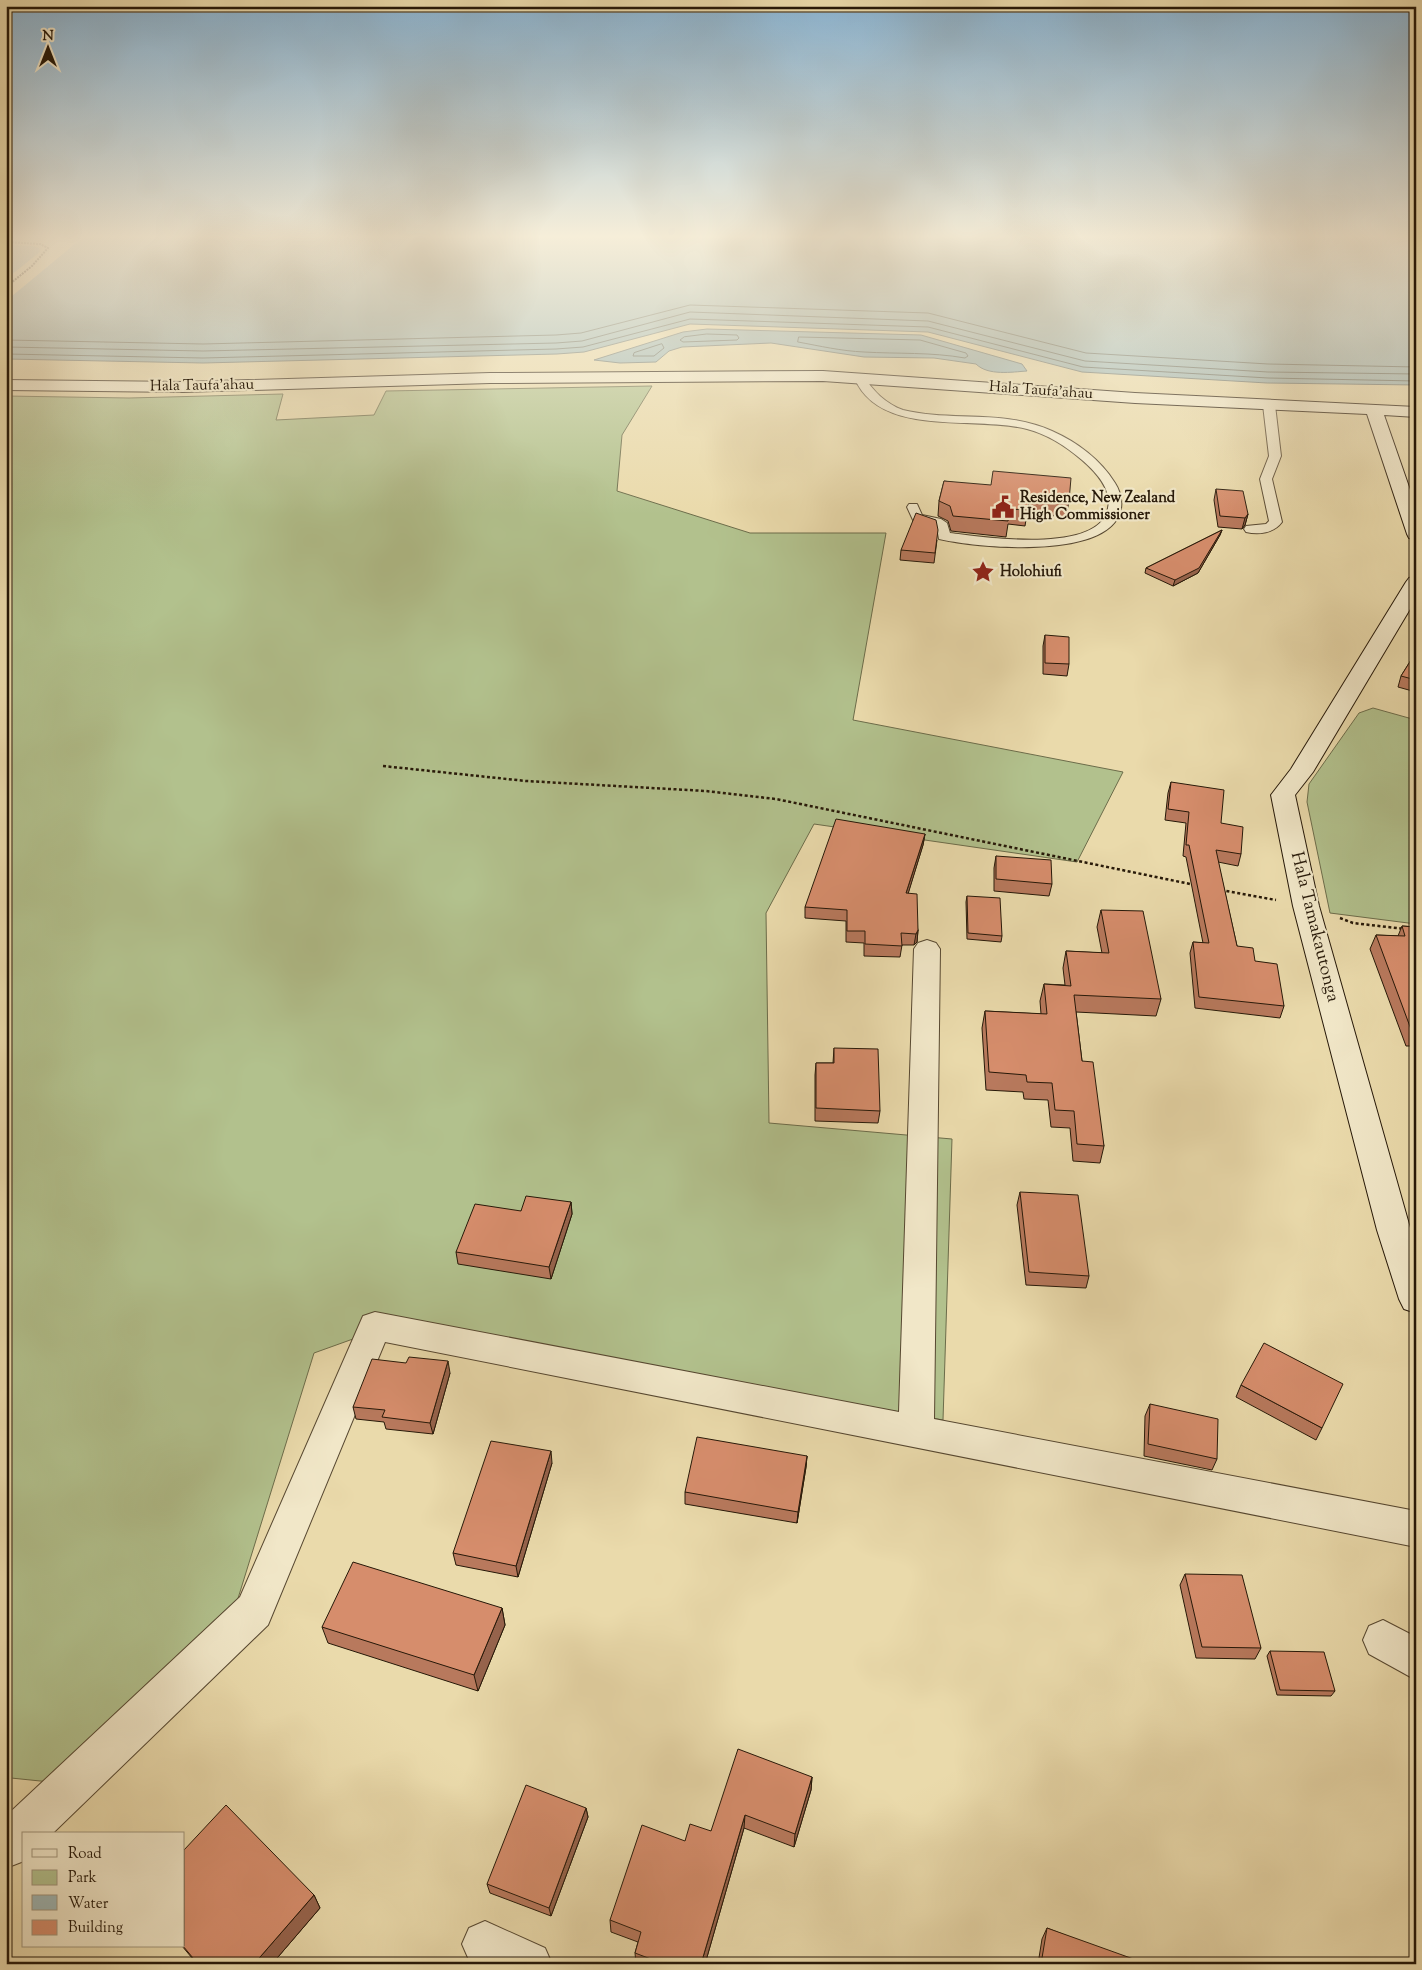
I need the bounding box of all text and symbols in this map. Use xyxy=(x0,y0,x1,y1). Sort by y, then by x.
north arrow xyxy=(22,22,72,72)
text: N xyxy=(42,27,54,47)
street label: Hala Taufa'ahau xyxy=(150,375,255,397)
street label: Hala Taufa'ahau xyxy=(988,377,1094,405)
place label: Residence, New Zealand High Commissioner xyxy=(1020,488,1176,526)
public building icon: Residence, New Zealand High Commissioner xyxy=(990,494,1016,520)
place icon: Holohiufi xyxy=(970,559,996,585)
place label: Holohiufi xyxy=(1000,562,1063,583)
street label: Hala Tamakautonga xyxy=(1283,849,1345,1005)
legend xyxy=(22,1832,185,1948)
text: Road xyxy=(68,1844,102,1865)
text: Park xyxy=(68,1868,97,1889)
text: Water xyxy=(68,1894,109,1915)
text: Building xyxy=(68,1918,123,1939)

